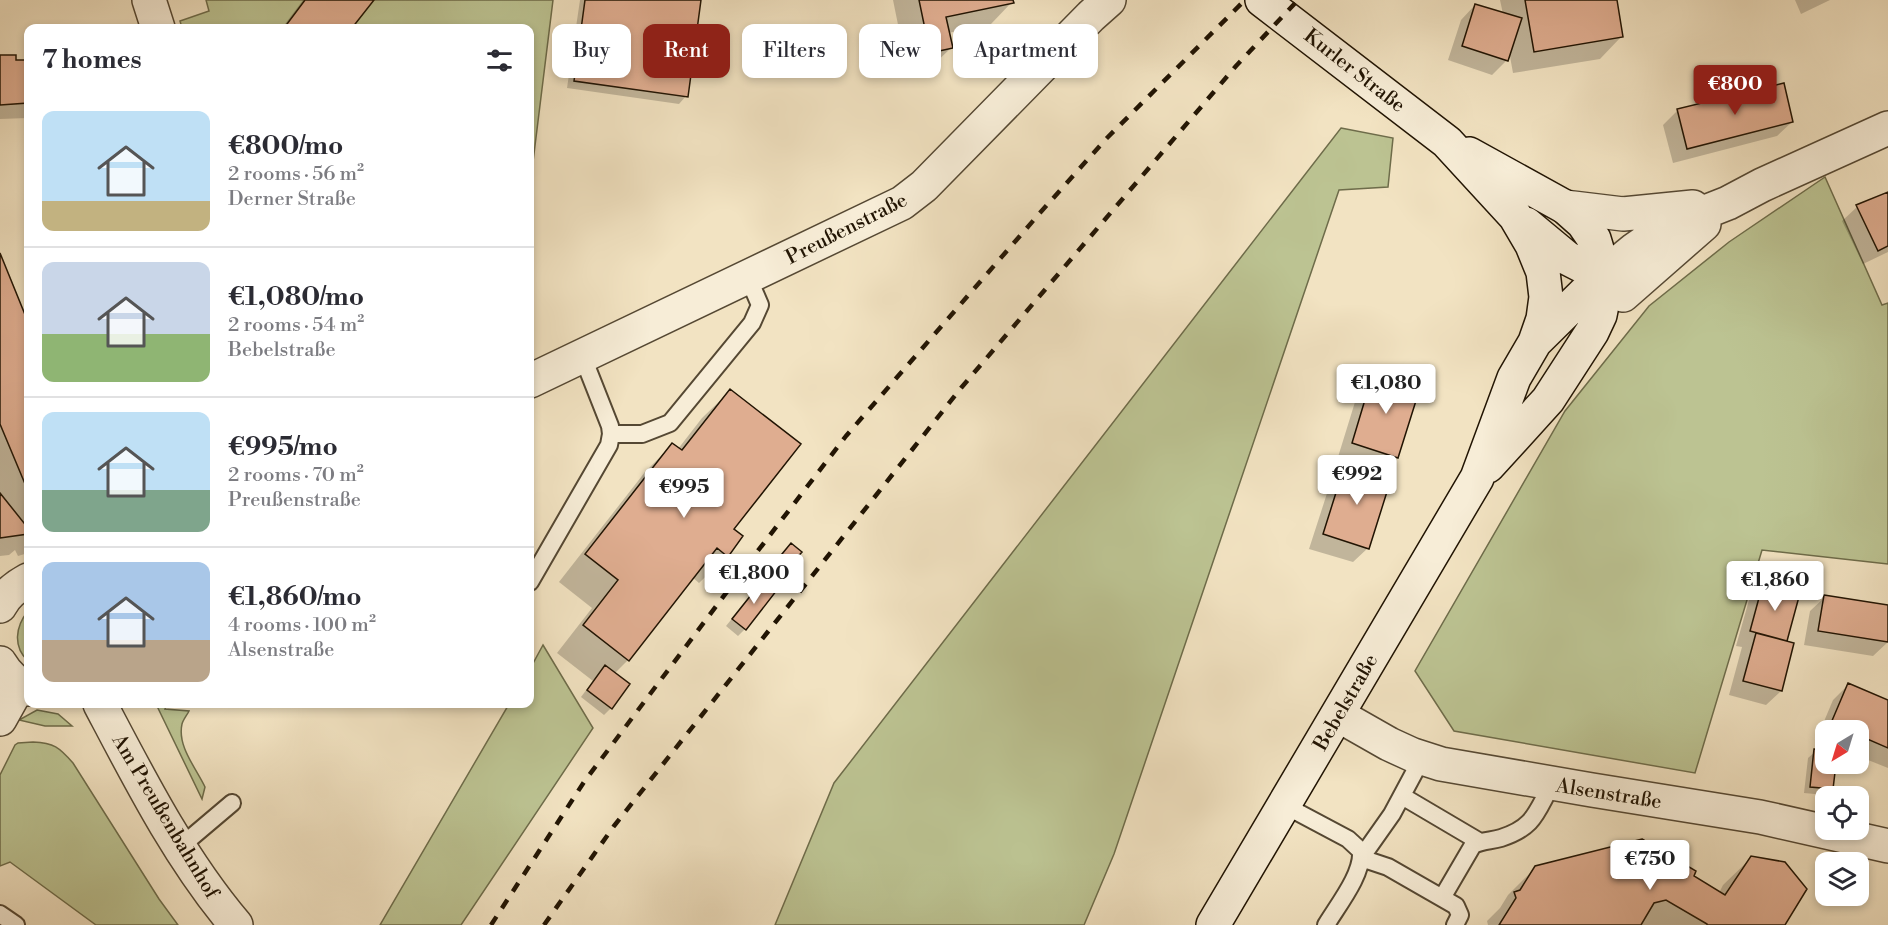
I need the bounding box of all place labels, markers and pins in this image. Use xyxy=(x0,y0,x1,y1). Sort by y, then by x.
pin: €800 xyxy=(1699,65,1771,116)
pin: €1,080 xyxy=(1337,364,1435,415)
pin: €992 xyxy=(1321,455,1393,506)
pin: €995 xyxy=(648,468,720,519)
pin: €1,800 xyxy=(705,554,803,605)
pin: €1,860 xyxy=(1726,561,1824,612)
pin: €750 xyxy=(1614,840,1686,891)

